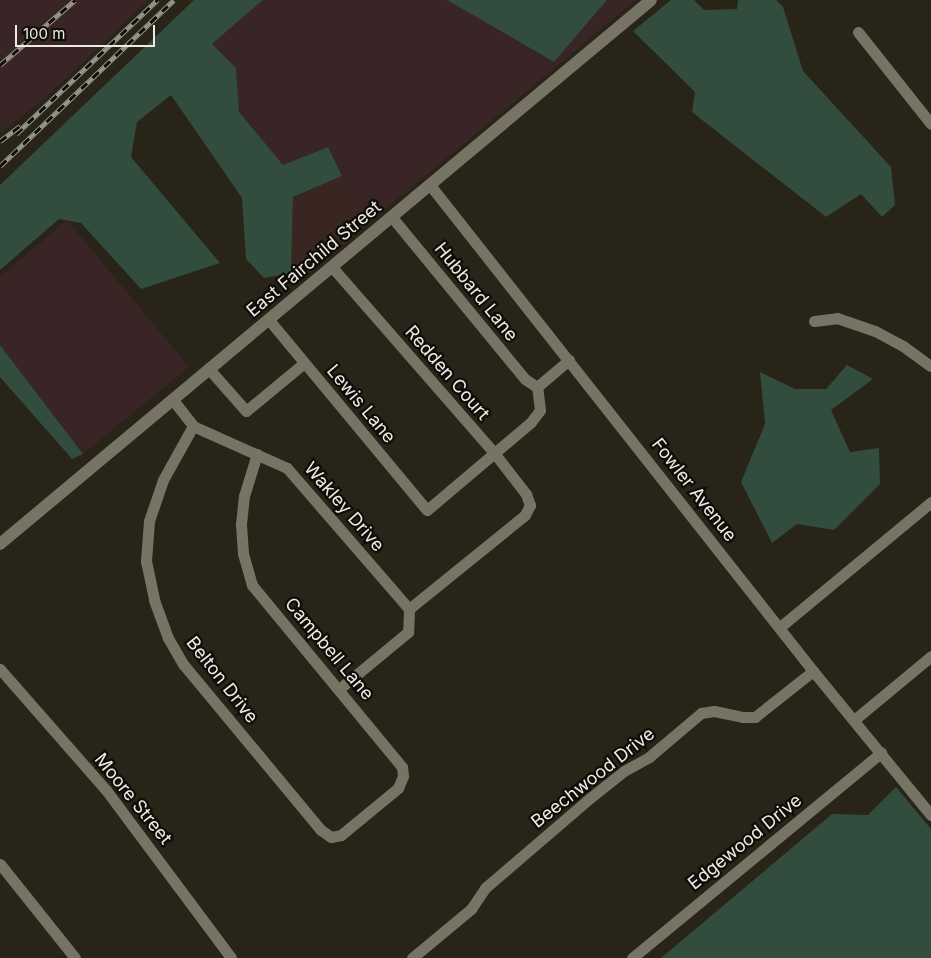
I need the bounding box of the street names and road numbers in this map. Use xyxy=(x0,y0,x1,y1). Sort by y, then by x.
street label: East Fairchild Street xyxy=(242,196,386,322)
street label: Hubbard Lane xyxy=(430,238,522,346)
street label: Redden Court xyxy=(400,322,494,424)
street label: Lewis Lane xyxy=(322,361,400,447)
street label: Fowler Avenue xyxy=(647,434,741,546)
street label: Wakley Drive xyxy=(299,458,389,556)
street label: Campbell Lane xyxy=(280,594,378,704)
street label: Belton Drive xyxy=(182,632,262,728)
street label: Beechwood Drive xyxy=(527,723,659,833)
street label: Moore Street xyxy=(90,749,176,849)
street label: Edgewood Drive xyxy=(684,790,806,894)

